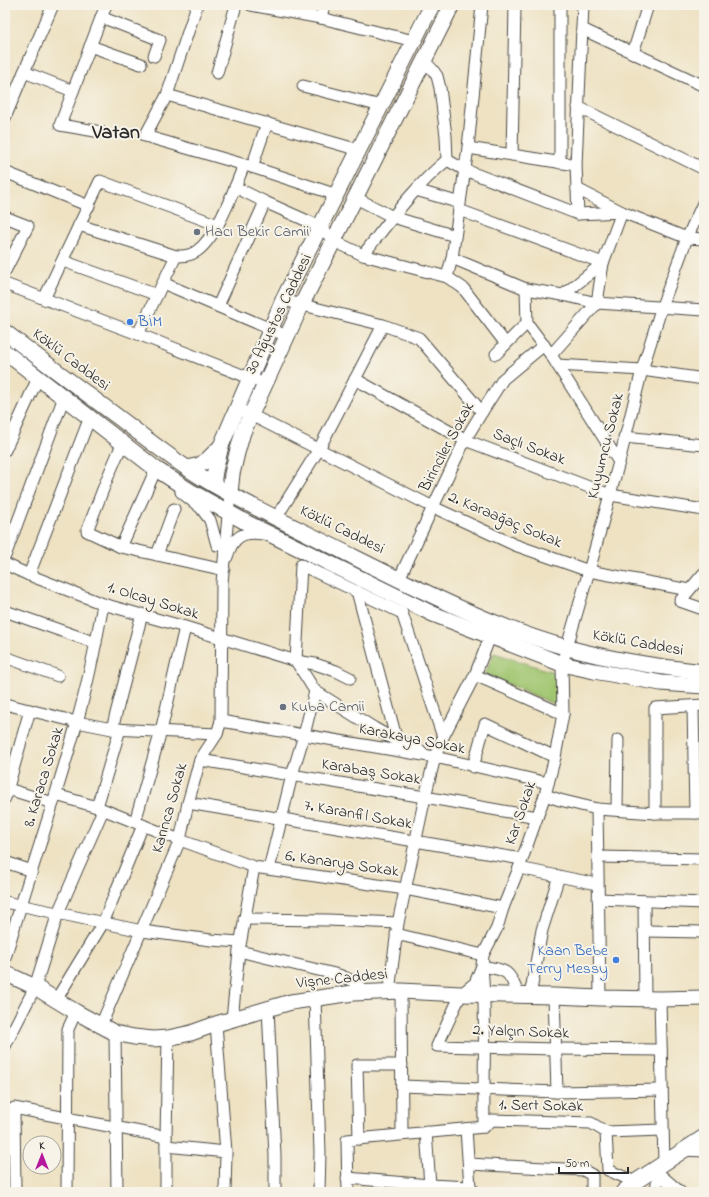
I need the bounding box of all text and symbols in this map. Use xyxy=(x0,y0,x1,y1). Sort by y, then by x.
district label: Vatan xyxy=(91,119,140,148)
place label: Hacı Bekir Camii xyxy=(205,220,309,244)
marker: Hacı Bekir Camii xyxy=(192,227,202,237)
street label: 30 Ağustos Caddesi xyxy=(239,250,319,378)
place label: BİM xyxy=(137,310,162,334)
marker: BİM xyxy=(125,317,135,327)
street label: Köklü Caddesi xyxy=(27,323,115,397)
street label: Kuyumcu Sokak xyxy=(581,390,631,501)
street label: Birinciler Sokak xyxy=(413,397,481,497)
street label: Saçlı Sokak xyxy=(489,422,570,472)
street label: 2. Karaağaç Sokak xyxy=(444,485,567,555)
street label: Köklü Caddesi xyxy=(295,499,389,561)
street label: 1. Olcay Sokak xyxy=(104,576,203,627)
street label: Köklü Caddesi xyxy=(591,623,685,663)
place label: Kuba Camii xyxy=(291,695,365,719)
marker: Kuba Camii xyxy=(278,702,288,712)
street label: Karakaya Sokak xyxy=(357,717,468,761)
street label: 8. Karaca Sokak xyxy=(17,723,71,830)
street label: Karabaş Sokak xyxy=(320,752,423,792)
street label: Karınca Sokak xyxy=(146,759,195,856)
street label: Kar Sokak xyxy=(499,777,543,848)
street label: 7. Karanfil Sokak xyxy=(302,794,415,836)
street label: 6. Kanarya Sokak xyxy=(284,844,401,884)
place label: Kaan Bebe Terry Messy xyxy=(527,939,609,981)
marker: Kaan Bebe Terry Messy xyxy=(611,955,621,965)
street label: Vişne Caddesi xyxy=(294,962,389,996)
street label: 2. Yalçın Sokak xyxy=(472,1018,571,1046)
street label: 1. Sert Sokak xyxy=(498,1093,585,1119)
north arrow xyxy=(22,1135,62,1175)
text: K xyxy=(39,1138,45,1154)
scale bar xyxy=(559,1149,628,1175)
text: 50 m xyxy=(565,1155,589,1173)

